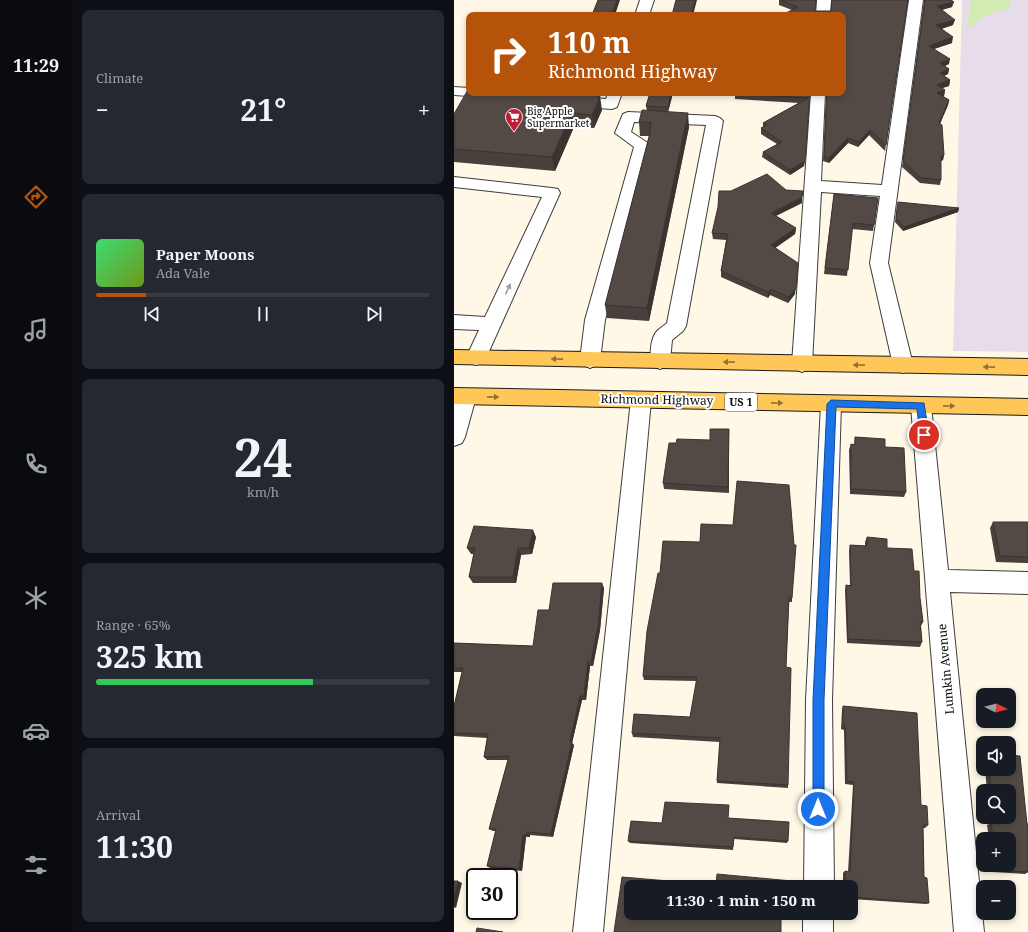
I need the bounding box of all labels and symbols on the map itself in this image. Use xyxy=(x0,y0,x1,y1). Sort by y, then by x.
place label: Big Apple Supermarket xyxy=(527,104,590,130)
supermarket icon: Big Apple Supermarket xyxy=(504,107,524,132)
one-way arrow xyxy=(505,283,511,294)
one-way arrow xyxy=(550,356,563,362)
one-way arrow xyxy=(722,359,735,365)
one-way arrow xyxy=(853,361,865,368)
one-way arrow xyxy=(982,364,995,370)
street label: Richmond Highway xyxy=(600,390,714,409)
road number: US 1 xyxy=(725,393,757,411)
one-way arrow xyxy=(487,394,500,400)
one-way arrow xyxy=(771,400,784,406)
one-way arrow xyxy=(943,403,956,409)
pin xyxy=(907,418,941,452)
street label: Lumkin Avenue xyxy=(933,623,958,715)
north arrow xyxy=(976,688,1016,728)
position arrow xyxy=(797,788,839,830)
speed limit sign: 30 xyxy=(466,868,518,920)

